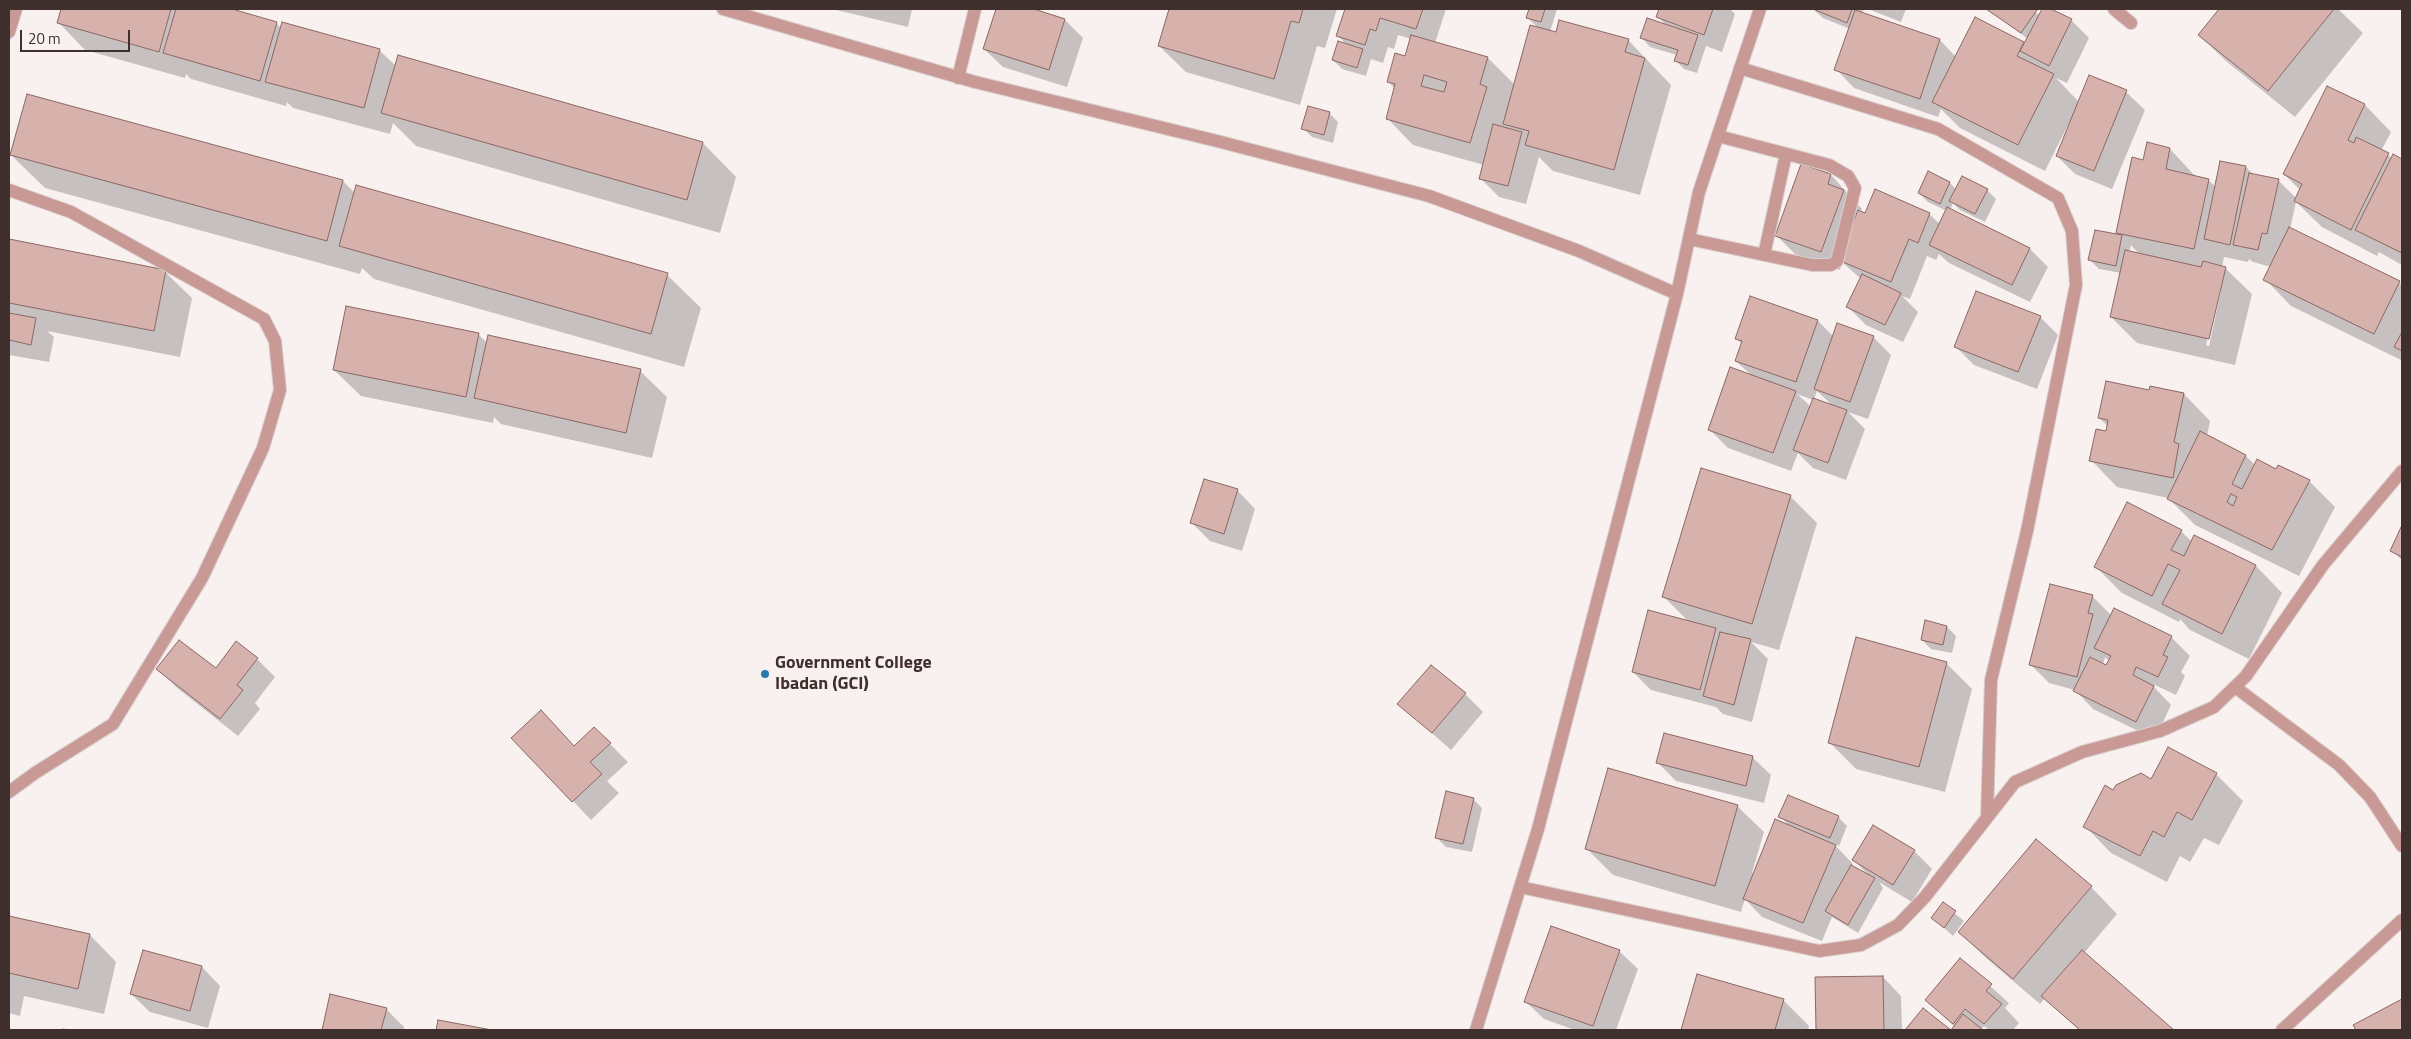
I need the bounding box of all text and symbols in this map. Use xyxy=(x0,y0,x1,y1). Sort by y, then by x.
scale bar xyxy=(22,20,132,52)
text: 20 m xyxy=(28,27,61,50)
place label: Government College Ibadan (GCI) xyxy=(775,653,932,696)
marker: Government College Ibadan (GCI) xyxy=(759,668,771,680)

